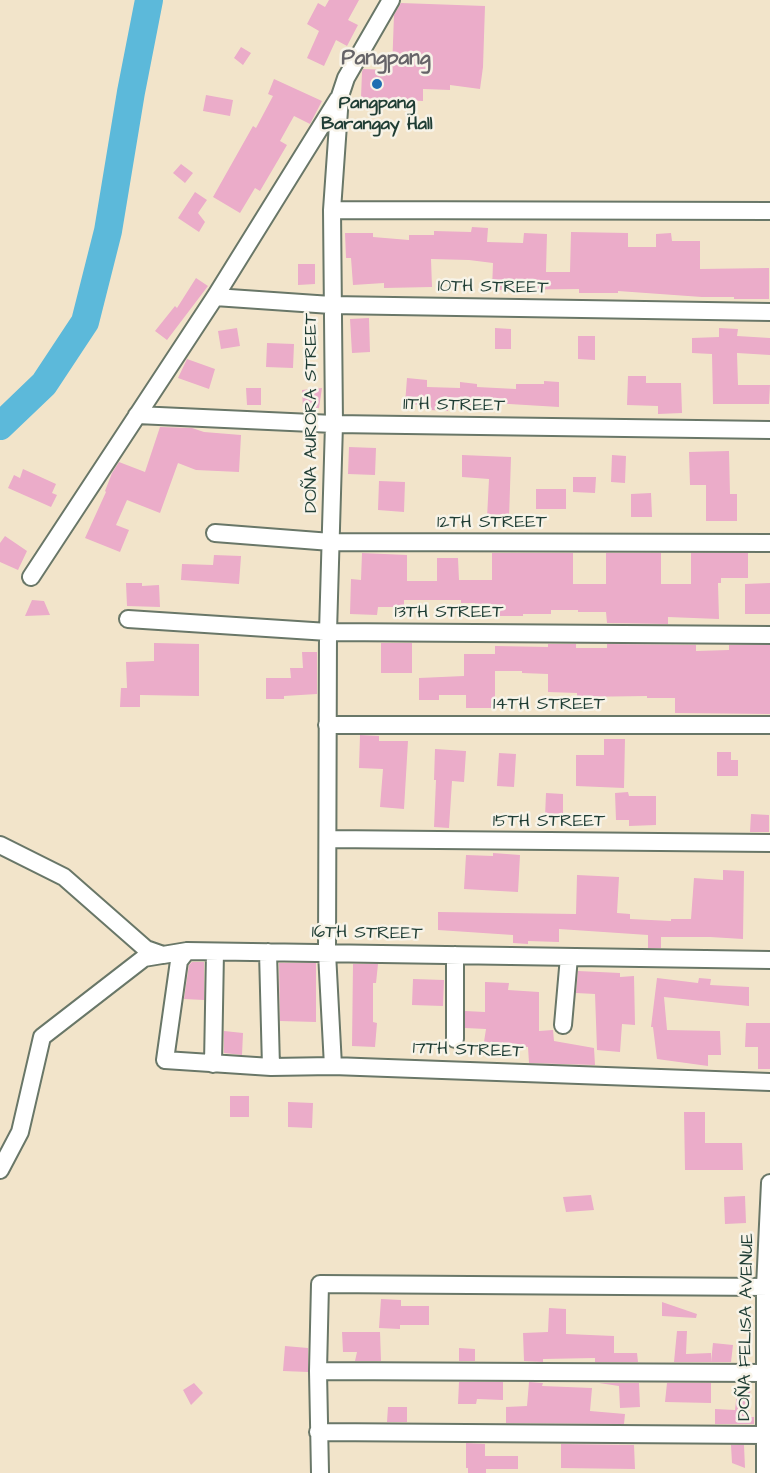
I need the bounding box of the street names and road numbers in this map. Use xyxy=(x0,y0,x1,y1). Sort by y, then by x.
street label: 10TH STREET xyxy=(437,276,549,300)
street label: DOÑA AURORA STREET xyxy=(301,313,323,513)
street label: 11TH STREET xyxy=(403,394,505,418)
street label: 12TH STREET xyxy=(437,512,547,534)
street label: 13TH STREET xyxy=(395,602,503,624)
street label: 14TH STREET xyxy=(493,694,605,716)
street label: 15TH STREET xyxy=(493,811,605,833)
street label: 16TH STREET xyxy=(311,922,423,946)
street label: 17TH STREET xyxy=(412,1038,524,1064)
street label: DOÑA FELISA AVENUE xyxy=(735,1233,759,1421)

